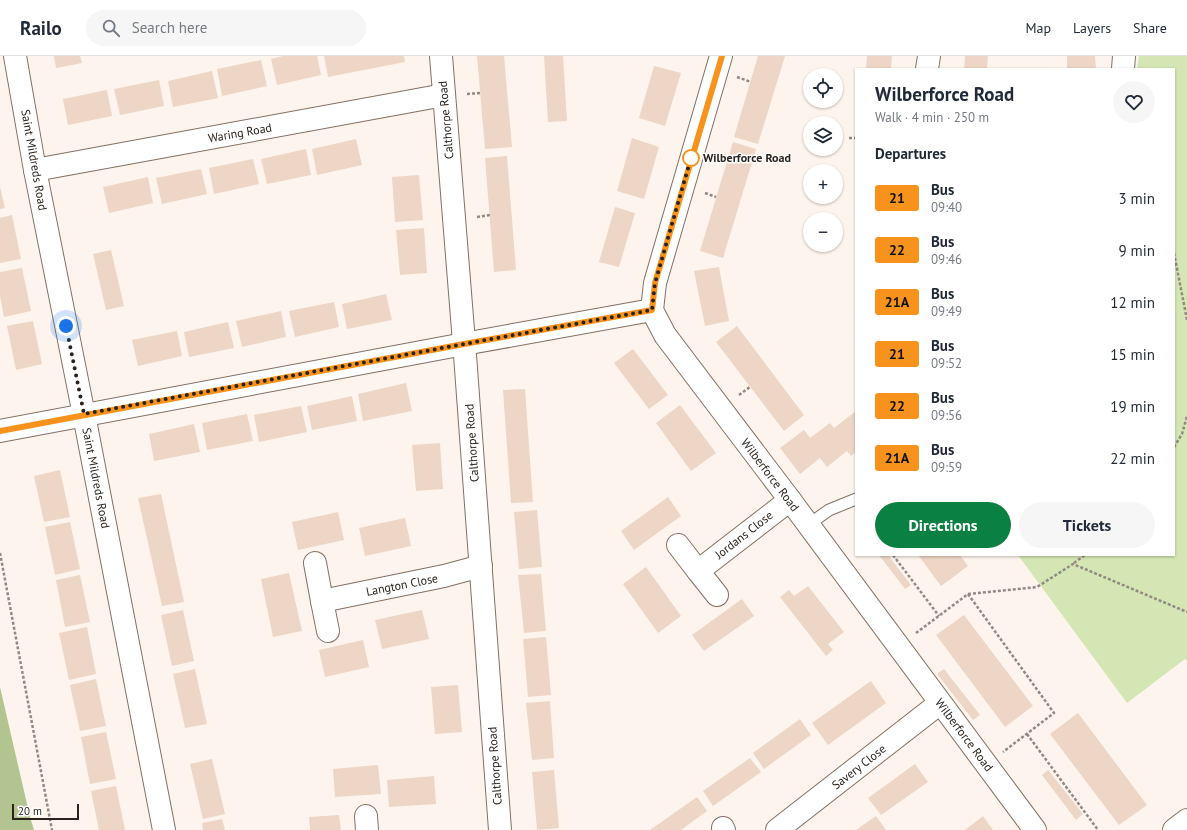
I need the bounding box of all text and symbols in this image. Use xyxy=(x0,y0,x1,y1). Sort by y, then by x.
search box xyxy=(86,10,366,46)
text: Railo xyxy=(20,16,62,40)
icon: search xyxy=(100,17,122,39)
text: Search here xyxy=(132,18,207,37)
text: Map xyxy=(1025,19,1051,37)
text: Layers xyxy=(1073,19,1111,37)
text: Share xyxy=(1133,19,1167,37)
map controls xyxy=(803,68,843,252)
button: locate xyxy=(803,68,843,108)
street label: Calthorpe Road xyxy=(435,80,456,160)
button: heart xyxy=(1113,81,1155,123)
text: Wilberforce Road xyxy=(875,82,1014,106)
street label: Saint Mildreds Road xyxy=(18,108,51,212)
text: Walk · 4 min · 250 m xyxy=(875,109,989,126)
button: layers xyxy=(803,116,843,156)
street label: Waring Road xyxy=(207,120,273,145)
text: Departures xyxy=(875,144,946,163)
marker: Wilberforce Road xyxy=(682,149,700,167)
place label: Wilberforce Road xyxy=(703,150,791,165)
button: + xyxy=(803,164,843,204)
text: Bus xyxy=(931,180,954,199)
text: 21 xyxy=(889,189,905,207)
text: 3 min xyxy=(1118,189,1155,208)
text: 09:40 xyxy=(931,199,962,216)
button: − xyxy=(803,212,843,252)
text: Bus xyxy=(931,232,954,251)
text: 22 xyxy=(889,241,905,259)
text: 9 min xyxy=(1118,241,1155,260)
text: 09:46 xyxy=(931,251,962,268)
text: Bus xyxy=(931,284,954,303)
text: 21A xyxy=(885,293,909,311)
text: 12 min xyxy=(1110,293,1155,312)
text: 09:49 xyxy=(931,303,962,320)
your location xyxy=(56,316,76,336)
text: Bus xyxy=(931,336,954,355)
text: 21 xyxy=(889,345,905,363)
text: 15 min xyxy=(1110,345,1155,364)
text: 09:52 xyxy=(931,355,962,372)
text: Bus xyxy=(931,388,954,407)
text: 22 xyxy=(889,397,905,415)
text: 19 min xyxy=(1110,397,1155,416)
street label: Calthorpe Road xyxy=(461,403,482,483)
text: 09:56 xyxy=(931,407,962,424)
street label: Saint Mildreds Road xyxy=(79,426,114,530)
street label: Wilberforce Road xyxy=(738,435,803,514)
text: Bus xyxy=(931,440,954,459)
text: 21A xyxy=(885,449,909,467)
text: 22 min xyxy=(1110,449,1155,468)
text: 09:59 xyxy=(931,459,962,476)
button: Directions xyxy=(875,502,1011,548)
button: Tickets xyxy=(1019,502,1155,548)
street label: Jordans Close xyxy=(711,507,776,562)
street label: Langton Close xyxy=(365,570,439,599)
street label: Wilberforce Road xyxy=(932,695,997,774)
street label: Calthorpe Road xyxy=(484,726,505,806)
street label: Savery Close xyxy=(829,741,889,792)
scale bar xyxy=(12,802,79,821)
text: 20 m xyxy=(18,804,42,818)

